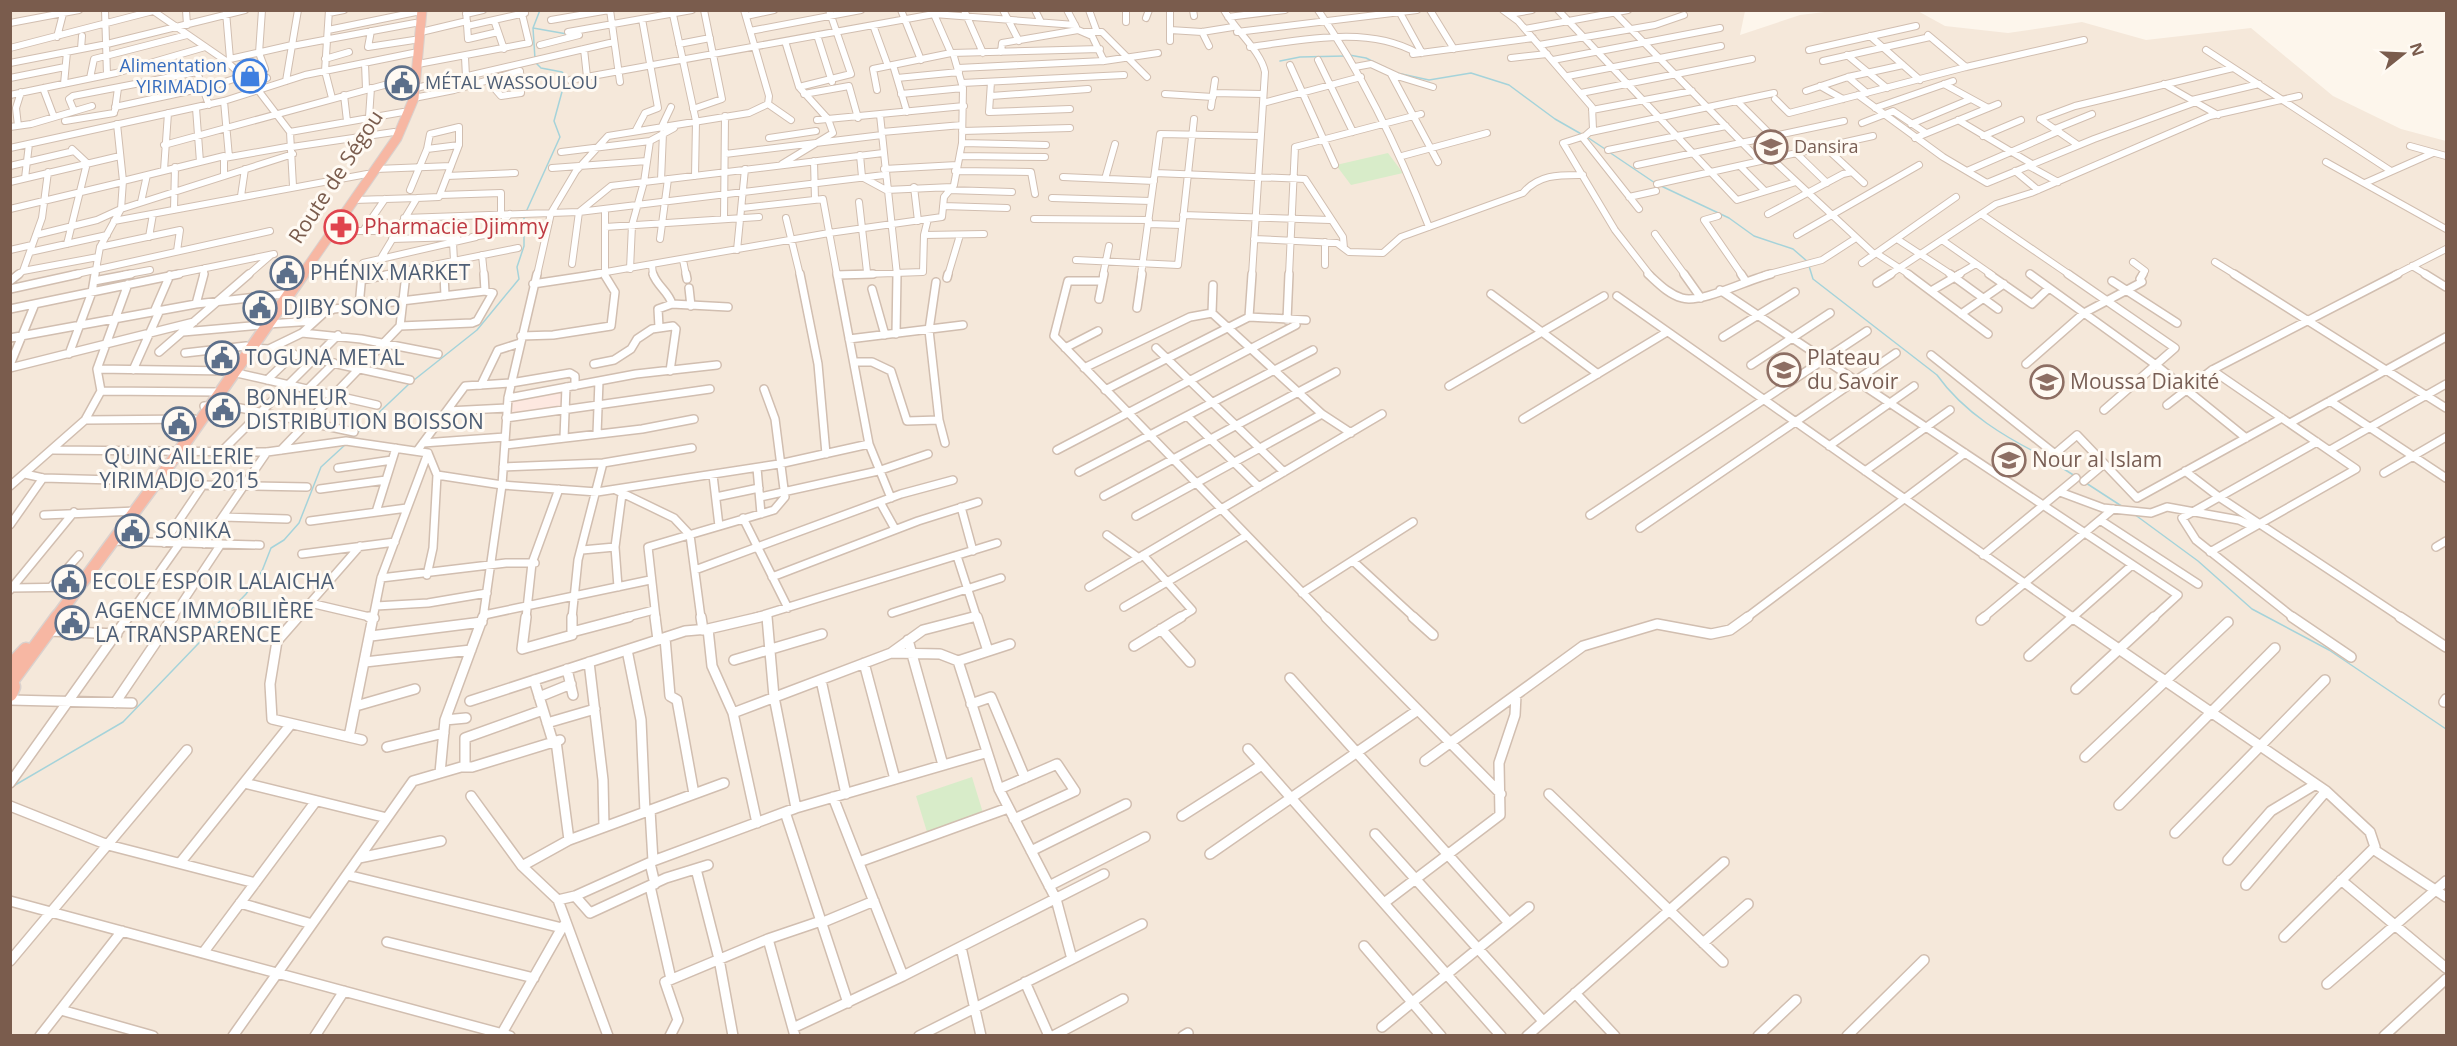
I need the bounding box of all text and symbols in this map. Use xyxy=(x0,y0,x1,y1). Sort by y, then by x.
north arrow xyxy=(2373,24,2433,84)
text: N xyxy=(2405,40,2430,59)
place label: Alimentation YIRIMADJO xyxy=(119,53,227,98)
shop icon: Alimentation YIRIMADJO xyxy=(232,58,268,94)
public building icon: MÉTAL WASSOULOU xyxy=(384,65,420,101)
place label: MÉTAL WASSOULOU xyxy=(425,70,598,94)
street label: Route de Ségou xyxy=(282,104,389,248)
school or university icon: Dansira xyxy=(1753,129,1789,165)
place label: Dansira xyxy=(1794,134,1859,158)
pharmacy icon: Pharmacie Djimmy xyxy=(323,209,359,245)
place label: Pharmacie Djimmy xyxy=(364,212,549,240)
public building icon: PHÉNIX MARKET xyxy=(269,255,305,291)
place label: PHÉNIX MARKET xyxy=(310,258,471,286)
public building icon: DJIBY SONO xyxy=(242,290,278,326)
place label: DJIBY SONO xyxy=(283,293,401,321)
public building icon: TOGUNA METAL xyxy=(204,340,240,376)
place label: TOGUNA METAL xyxy=(245,343,404,371)
place label: Plateau du Savoir xyxy=(1807,343,1899,395)
school or university icon: Plateau du Savoir xyxy=(1766,352,1802,388)
school or university icon: Moussa Diakité xyxy=(2029,364,2065,400)
place label: Moussa Diakité xyxy=(2070,367,2219,395)
place label: BONHEUR DISTRIBUTION BOISSON xyxy=(246,383,484,435)
public building icon: BONHEUR DISTRIBUTION BOISSON xyxy=(205,392,241,428)
public building icon: QUINCAILLERIE YIRIMADJO 2015 xyxy=(161,406,197,442)
place label: QUINCAILLERIE YIRIMADJO 2015 xyxy=(99,442,259,494)
school or university icon: Nour al Islam xyxy=(1991,442,2027,478)
place label: Nour al Islam xyxy=(2032,445,2162,473)
public building icon: SONIKA xyxy=(114,513,150,549)
place label: SONIKA xyxy=(155,516,231,544)
public building icon: ECOLE ESPOIR LALAICHA xyxy=(51,564,87,600)
place label: ECOLE ESPOIR LALAICHA xyxy=(92,567,335,595)
place label: AGENCE IMMOBILIÈRE LA TRANSPARENCE xyxy=(95,596,314,648)
public building icon: AGENCE IMMOBILIÈRE LA TRANSPARENCE xyxy=(54,605,90,641)

